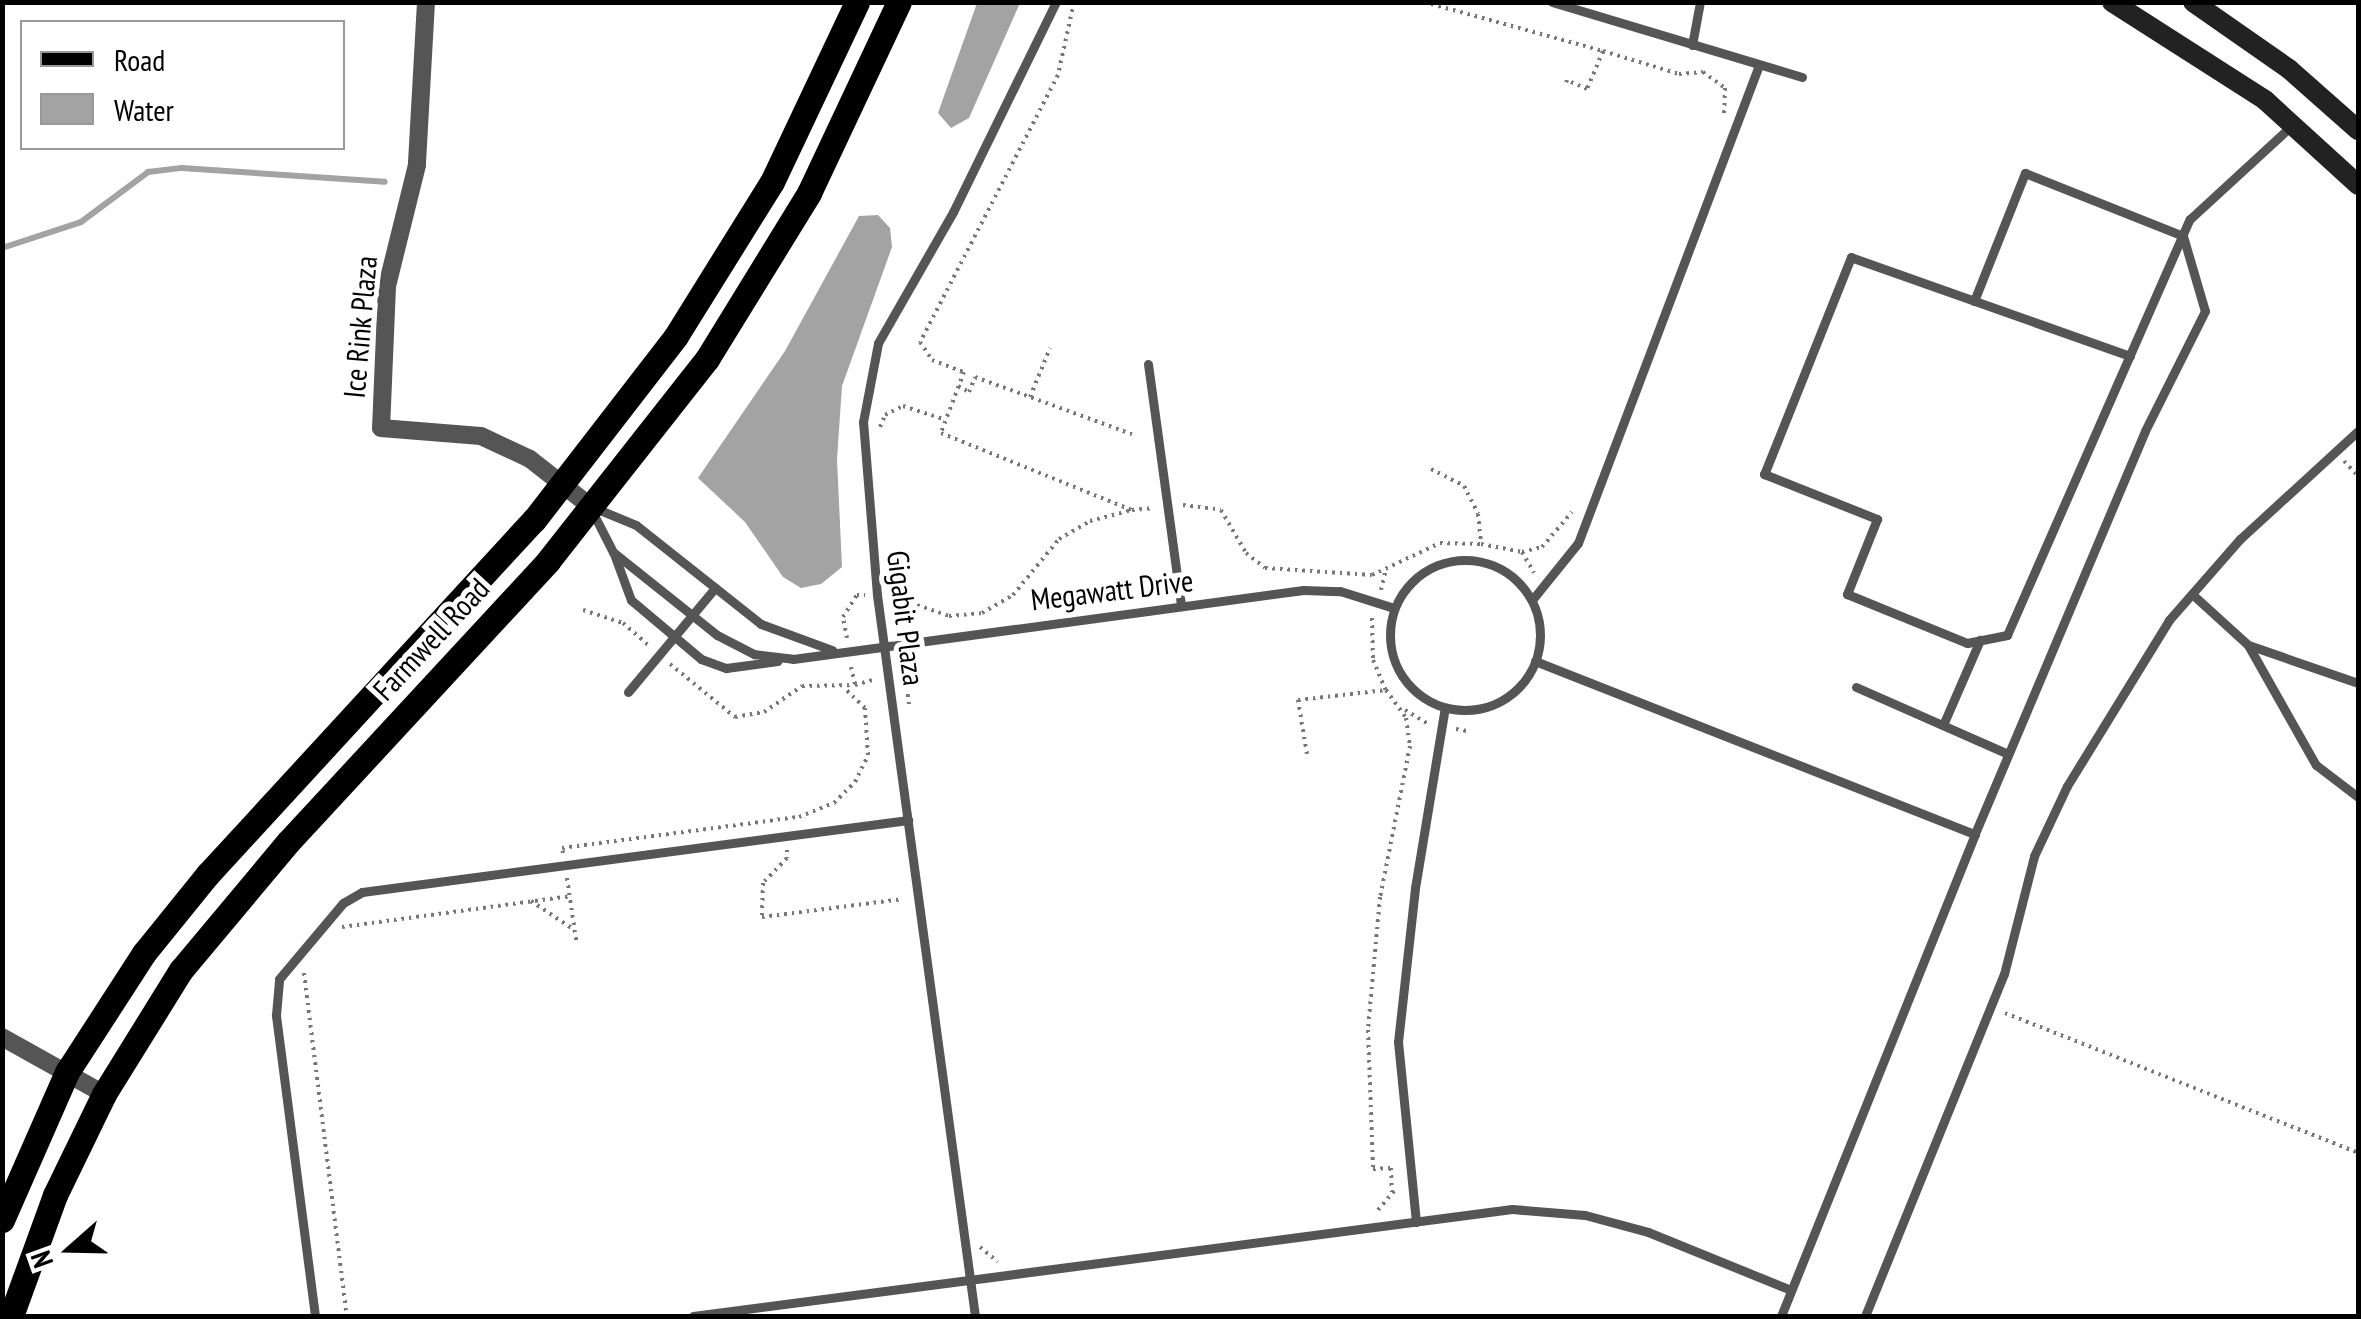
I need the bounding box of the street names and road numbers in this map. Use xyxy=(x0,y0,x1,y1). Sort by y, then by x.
street label: Ice Rink Plaza xyxy=(336,254,384,400)
street label: Gigabit Plaza xyxy=(880,548,932,688)
street label: Megawatt Drive xyxy=(1029,562,1195,618)
street label: Farmwell Road xyxy=(365,571,497,707)

